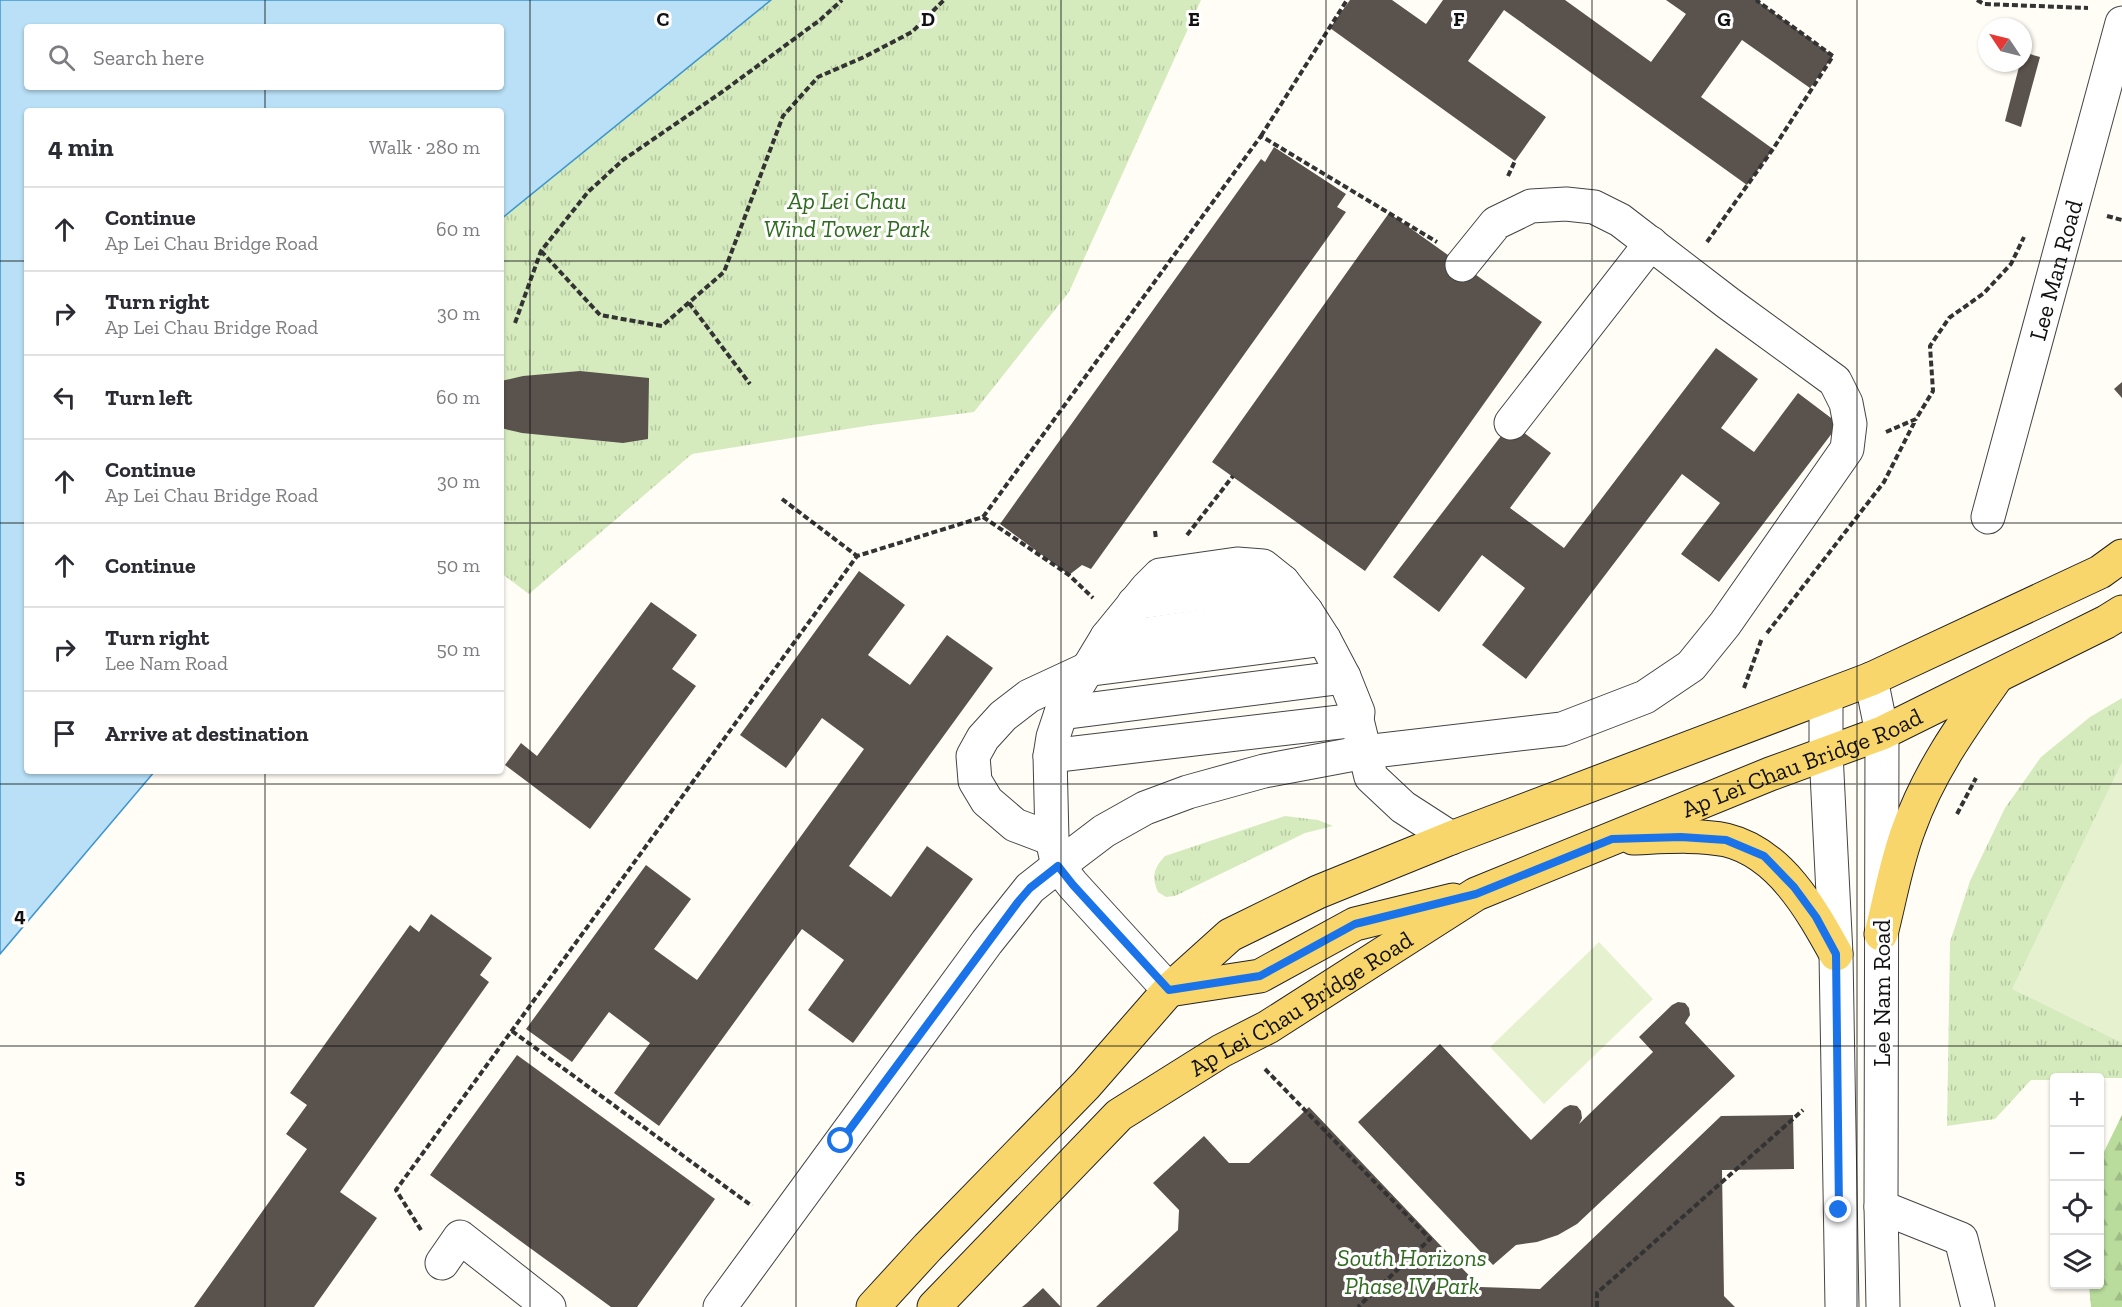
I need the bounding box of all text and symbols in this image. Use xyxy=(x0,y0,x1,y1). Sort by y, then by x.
text: C xyxy=(657,7,670,31)
text: D xyxy=(921,7,935,31)
text: E xyxy=(1188,7,1200,31)
text: F xyxy=(1453,7,1465,31)
text: G xyxy=(1717,7,1731,31)
north arrow xyxy=(1978,18,2032,72)
search box xyxy=(24,24,504,90)
icon: search xyxy=(45,41,78,74)
text: Search here xyxy=(93,44,204,71)
text: 4 min xyxy=(48,131,114,163)
text: Walk · 280 m xyxy=(369,135,480,159)
park label: Ap Lei Chau Wind Tower Park xyxy=(764,186,931,243)
street label: Lee Man Road xyxy=(2022,196,2088,343)
text: Continue xyxy=(105,204,196,231)
icon: ahead xyxy=(48,213,81,246)
text: 60 m xyxy=(436,217,480,241)
text: Ap Lei Chau Bridge Road xyxy=(105,231,318,255)
text: Turn right xyxy=(105,288,209,315)
icon: right xyxy=(48,297,81,330)
text: 30 m xyxy=(437,301,480,325)
text: Ap Lei Chau Bridge Road xyxy=(105,315,318,339)
icon: left xyxy=(48,381,81,414)
text: Turn left xyxy=(105,384,192,411)
text: 60 m xyxy=(436,385,480,409)
text: Continue xyxy=(105,456,196,483)
icon: ahead xyxy=(48,465,81,498)
text: 30 m xyxy=(437,469,480,493)
text: Ap Lei Chau Bridge Road xyxy=(105,483,318,507)
icon: ahead xyxy=(48,549,81,582)
text: Continue xyxy=(105,552,196,579)
text: 50 m xyxy=(436,553,480,577)
text: Turn right xyxy=(105,624,209,651)
icon: right xyxy=(48,633,81,666)
text: 50 m xyxy=(436,637,480,661)
text: Lee Nam Road xyxy=(105,651,228,675)
street label: Ap Lei Chau Bridge Road xyxy=(1677,701,1927,823)
icon: arrive xyxy=(48,717,81,750)
text: Arrive at destination xyxy=(105,720,308,747)
text: 4 xyxy=(14,903,26,927)
street label: Lee Nam Road xyxy=(1867,919,1896,1067)
street label: Ap Lei Chau Bridge Road xyxy=(1184,924,1418,1082)
map controls xyxy=(2050,1073,2104,1289)
button: + xyxy=(2050,1073,2104,1127)
route start xyxy=(827,1127,853,1153)
button: − xyxy=(2050,1127,2104,1181)
text: 5 xyxy=(15,1164,25,1188)
button: locate xyxy=(2050,1181,2104,1235)
route end xyxy=(1825,1196,1851,1222)
button: layers xyxy=(2050,1235,2104,1289)
park label: South Horizons Phase IV Park xyxy=(1337,1243,1487,1300)

